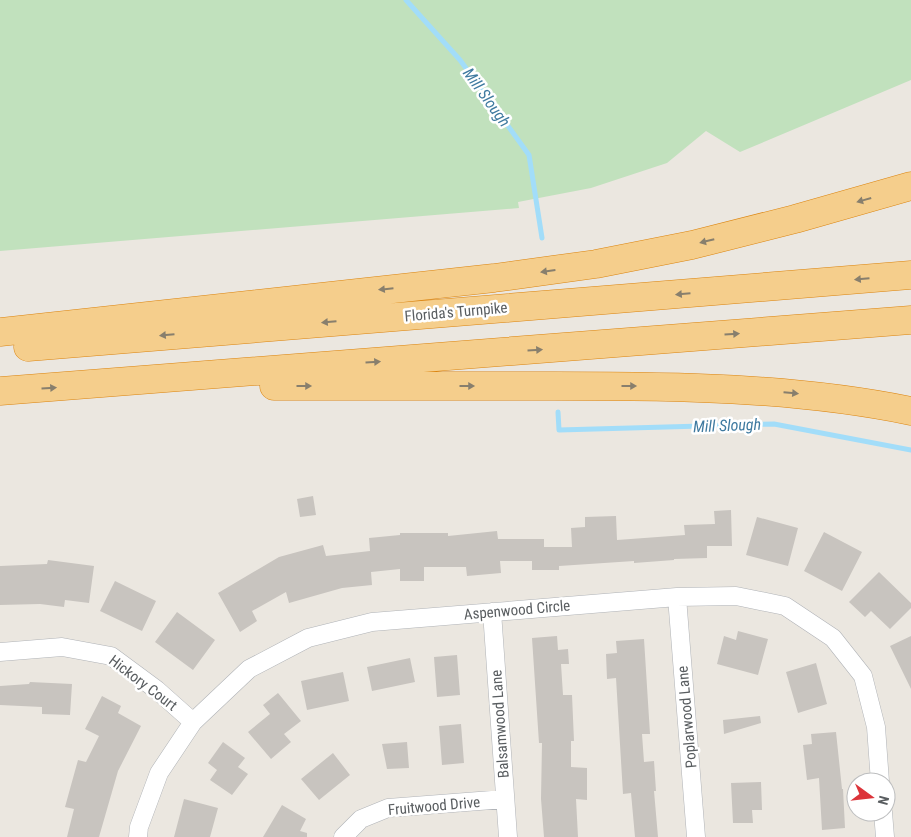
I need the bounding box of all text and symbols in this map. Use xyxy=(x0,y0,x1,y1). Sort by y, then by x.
water label: Mill Slough xyxy=(459,64,514,130)
one-way arrow xyxy=(857,196,872,204)
one-way arrow xyxy=(700,238,715,246)
one-way arrow xyxy=(539,267,555,275)
one-way arrow xyxy=(854,276,870,284)
one-way arrow xyxy=(378,285,394,293)
one-way arrow xyxy=(675,290,691,298)
street label: Florida's Turnpike xyxy=(404,299,508,325)
one-way arrow xyxy=(321,319,337,327)
one-way arrow xyxy=(725,330,741,338)
one-way arrow xyxy=(159,332,175,340)
one-way arrow xyxy=(528,345,544,353)
one-way arrow xyxy=(366,358,382,366)
one-way arrow xyxy=(296,382,312,390)
one-way arrow xyxy=(459,382,475,390)
one-way arrow xyxy=(621,382,637,390)
one-way arrow xyxy=(41,383,57,391)
one-way arrow xyxy=(784,390,800,398)
water label: Mill Slough xyxy=(693,415,761,436)
street label: Aspenwood Circle xyxy=(463,596,571,624)
street label: Hickory Court xyxy=(105,651,181,715)
street label: Poplarwood Lane xyxy=(674,665,700,769)
street label: Balsamwood Lane xyxy=(487,669,513,779)
north arrow xyxy=(846,772,896,822)
street label: Fruitwood Drive xyxy=(387,793,481,819)
text: N xyxy=(875,794,892,807)

